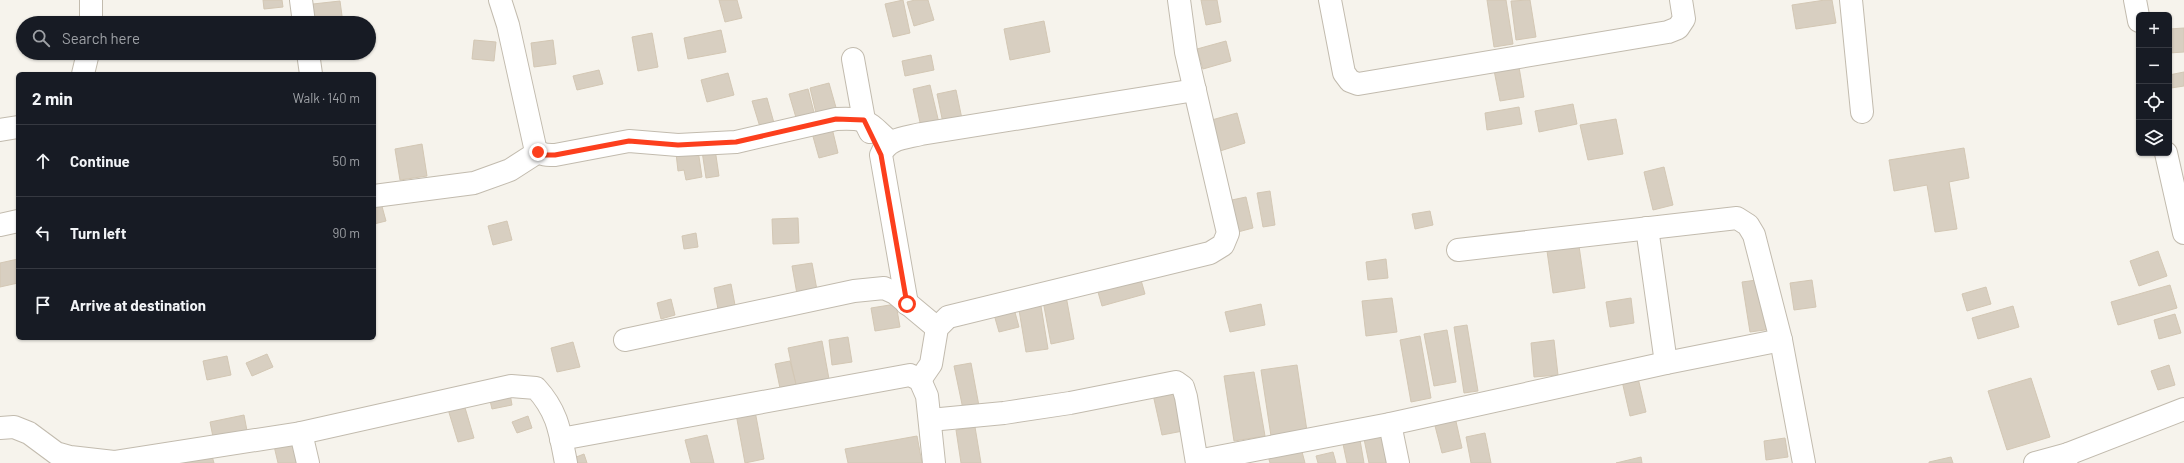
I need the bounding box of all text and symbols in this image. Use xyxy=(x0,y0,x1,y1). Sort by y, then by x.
map controls xyxy=(2136,12,2172,156)
button: + xyxy=(2136,12,2172,48)
search box xyxy=(16,16,376,60)
icon: search xyxy=(30,27,52,49)
text: Search here xyxy=(62,29,140,47)
button: − xyxy=(2136,48,2172,84)
button: locate xyxy=(2136,84,2172,120)
text: 2 min xyxy=(32,88,73,108)
text: Walk · 140 m xyxy=(293,90,360,106)
button: layers xyxy=(2136,120,2172,156)
route end xyxy=(529,143,547,161)
icon: ahead xyxy=(32,150,54,172)
text: Continue xyxy=(70,152,130,170)
text: 50 m xyxy=(333,153,360,169)
icon: left xyxy=(32,222,54,244)
text: Turn left xyxy=(70,224,126,242)
text: 90 m xyxy=(333,225,360,241)
icon: arrive xyxy=(32,294,54,316)
route start xyxy=(898,295,916,313)
text: Arrive at destination xyxy=(70,296,206,314)

